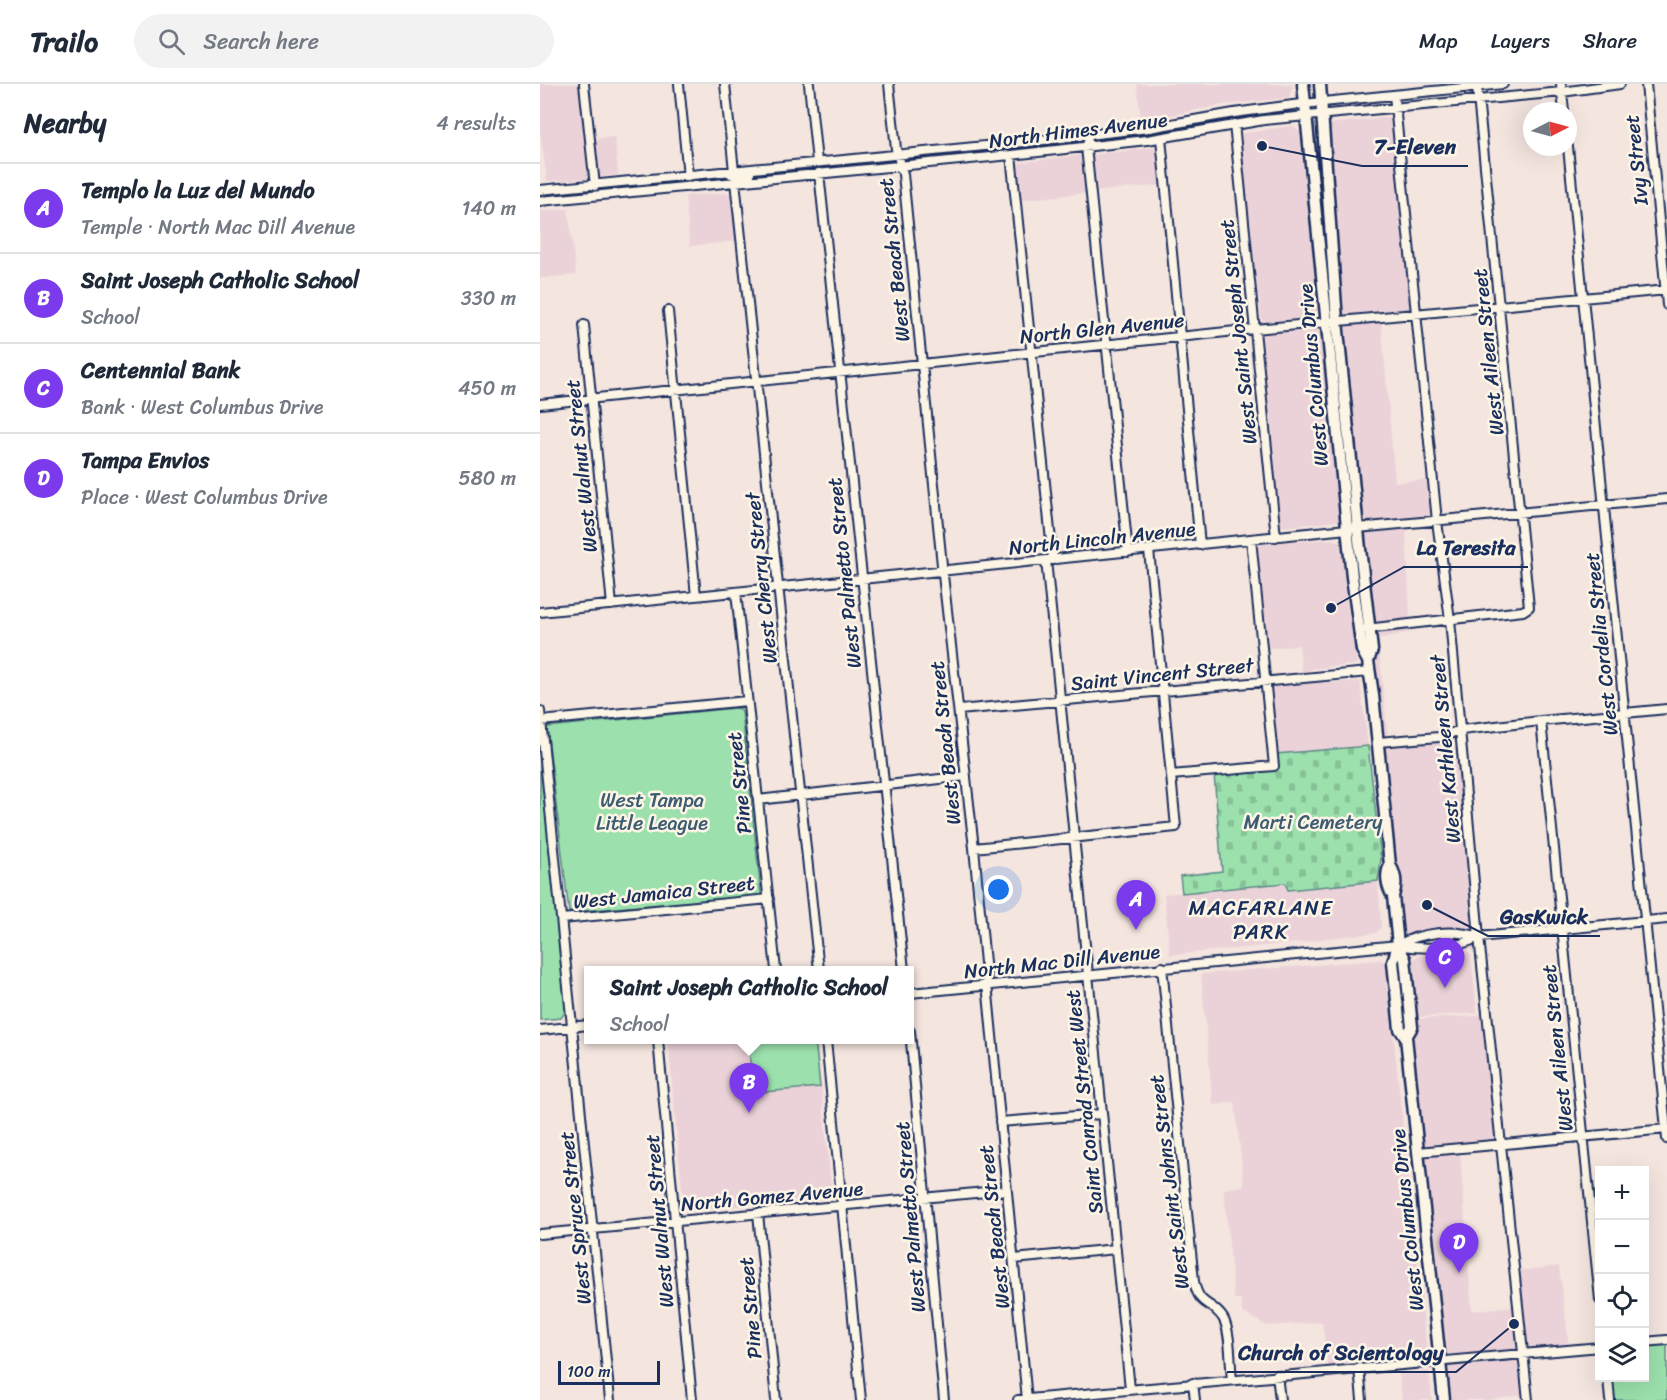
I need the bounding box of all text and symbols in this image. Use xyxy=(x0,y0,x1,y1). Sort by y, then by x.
search box xyxy=(134,14,554,68)
text: Trailo xyxy=(30,17,98,66)
text: Search here xyxy=(203,22,319,61)
text: Map xyxy=(1419,22,1458,60)
text: Layers xyxy=(1491,22,1550,60)
text: Share xyxy=(1583,22,1637,60)
icon: search xyxy=(155,25,188,58)
text: Nearby xyxy=(24,100,106,146)
street label: North Himes Avenue xyxy=(987,102,1170,159)
north arrow xyxy=(1523,102,1577,156)
text: 4 results xyxy=(436,106,516,141)
street label: Ivy Street xyxy=(1614,113,1659,208)
callout: 7-Eleven xyxy=(1362,127,1468,166)
text: 7-Eleven xyxy=(1374,128,1457,166)
text: Templo la Luz del Mundo xyxy=(81,171,315,210)
street label: West Beach Street xyxy=(868,176,921,344)
text: A xyxy=(37,191,50,226)
text: 140 m xyxy=(462,191,516,226)
text: Temple · North Mac Dill Avenue xyxy=(81,210,355,245)
street label: West Saint Joseph Street xyxy=(1209,218,1268,446)
text: Saint Joseph Catholic School xyxy=(81,261,359,300)
street label: West Aileen Street xyxy=(1462,267,1515,437)
text: B xyxy=(37,281,50,316)
text: 330 m xyxy=(461,281,516,316)
street label: West Columbus Drive xyxy=(1288,282,1339,467)
text: School xyxy=(81,300,140,335)
street label: North Glen Avenue xyxy=(1018,302,1186,355)
text: Centennial Bank xyxy=(81,351,240,390)
text: C xyxy=(37,371,50,406)
text: 450 m xyxy=(458,371,516,406)
street label: West Walnut Street xyxy=(555,377,608,554)
text: Bank · West Columbus Drive xyxy=(81,390,324,425)
text: Tampa Envios xyxy=(81,441,209,480)
text: D xyxy=(38,461,49,496)
text: 580 m xyxy=(459,461,516,496)
street label: West Palmetto Street xyxy=(817,476,872,670)
text: Place · West Columbus Drive xyxy=(81,480,328,515)
street label: West Cherry Street xyxy=(735,490,788,665)
street label: North Lincoln Avenue xyxy=(1007,511,1198,566)
callout: La Teresita xyxy=(1404,528,1528,567)
text: La Teresita xyxy=(1417,529,1517,567)
street label: West Cordelia Street xyxy=(1574,550,1629,737)
street label: Saint Vincent Street xyxy=(1069,647,1256,701)
street label: West Kathleen Street xyxy=(1420,652,1471,844)
street label: West Beach Street xyxy=(919,659,972,827)
street label: Pine Street xyxy=(717,730,762,836)
park label: West Tampa Little League xyxy=(596,783,708,841)
park label: Marti Cemetery xyxy=(1243,805,1383,840)
street label: West Jamaica Street xyxy=(571,866,757,919)
your location xyxy=(984,875,1013,904)
pin: A xyxy=(1116,880,1156,930)
district label: MACFARLANE PARK xyxy=(1189,889,1334,951)
callout: GasKwick xyxy=(1488,897,1600,936)
text: GasKwick xyxy=(1499,898,1589,936)
street label: North Mac Dill Avenue xyxy=(962,934,1162,989)
pin: C xyxy=(1426,938,1464,988)
street label: West Aileen Street xyxy=(1531,963,1584,1133)
popup xyxy=(584,966,914,1044)
text: Saint Joseph Catholic School xyxy=(610,968,888,1007)
street label: Saint Conrad Street West xyxy=(1055,988,1114,1216)
text: School xyxy=(610,1007,669,1042)
pin: B xyxy=(730,1064,768,1113)
street label: West Saint Johns Street xyxy=(1139,1072,1200,1291)
street label: West Palmetto Street xyxy=(885,1120,936,1314)
street label: West Columbus Drive xyxy=(1381,1127,1434,1313)
street label: West Spruce Street xyxy=(549,1129,602,1306)
street label: West Walnut Street xyxy=(634,1133,685,1309)
street label: West Beach Street xyxy=(968,1143,1021,1311)
map controls xyxy=(1595,1166,1649,1382)
button: + xyxy=(1595,1166,1649,1220)
street label: North Gomez Avenue xyxy=(679,1171,865,1222)
button: − xyxy=(1595,1220,1649,1274)
pin: D xyxy=(1440,1224,1478,1273)
street label: Pine Street xyxy=(729,1255,772,1360)
button: locate xyxy=(1595,1274,1649,1328)
button: layers xyxy=(1595,1328,1649,1382)
callout: Church of Scientology xyxy=(1227,1333,1456,1372)
text: Church of Scientology xyxy=(1237,1334,1445,1372)
text: 100 m xyxy=(567,1357,611,1386)
scale bar xyxy=(558,1358,660,1386)

